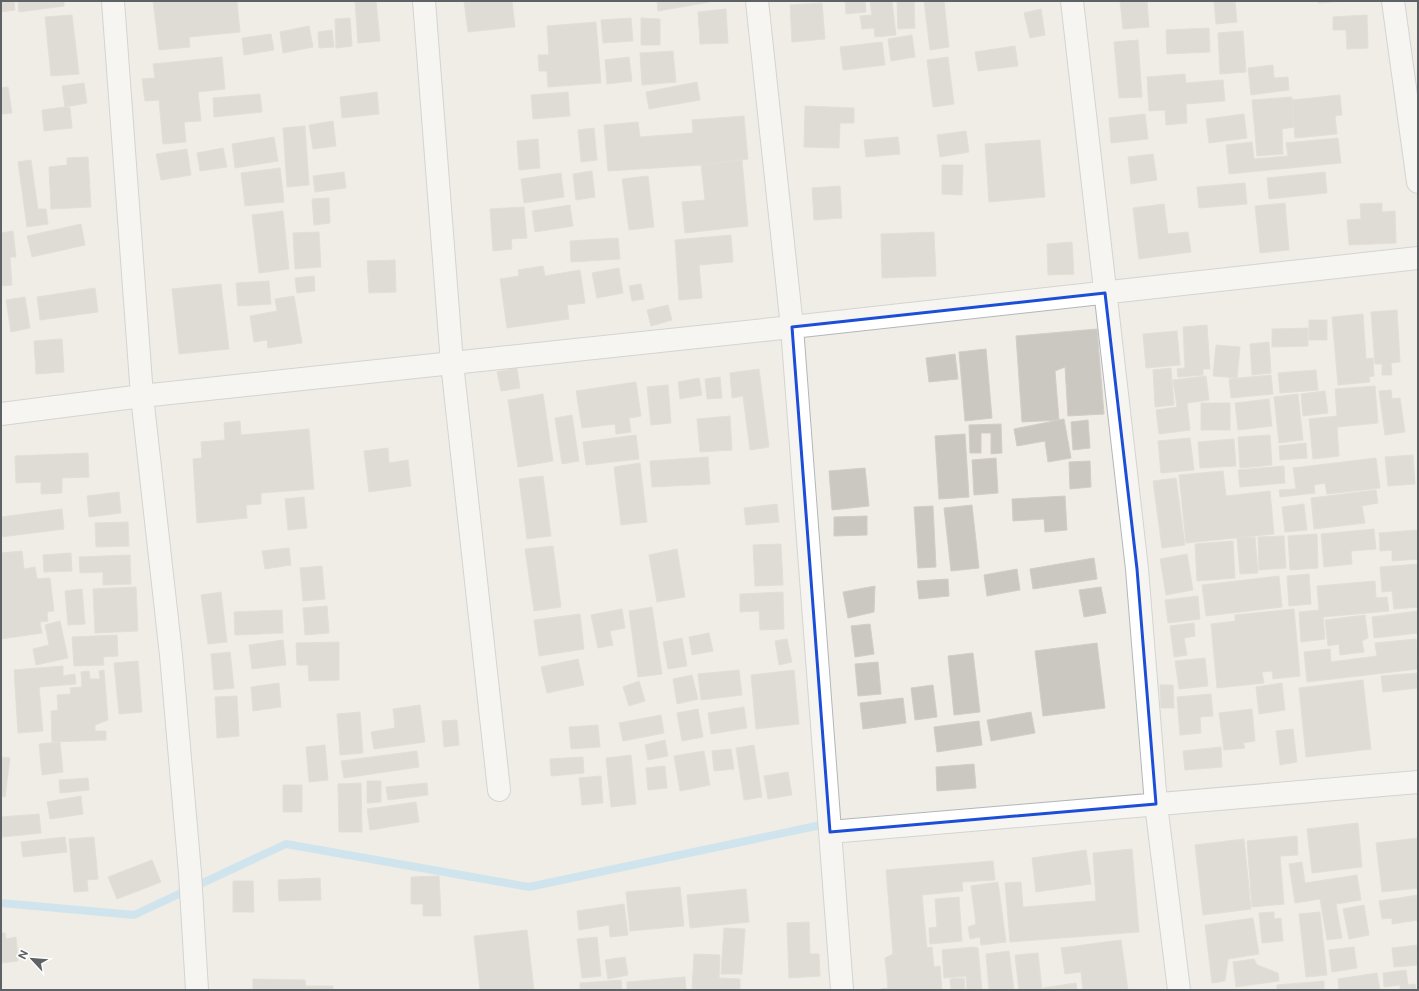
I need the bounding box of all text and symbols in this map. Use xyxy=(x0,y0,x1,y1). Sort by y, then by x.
north arrow xyxy=(12,939,52,979)
text: N xyxy=(16,948,30,961)

